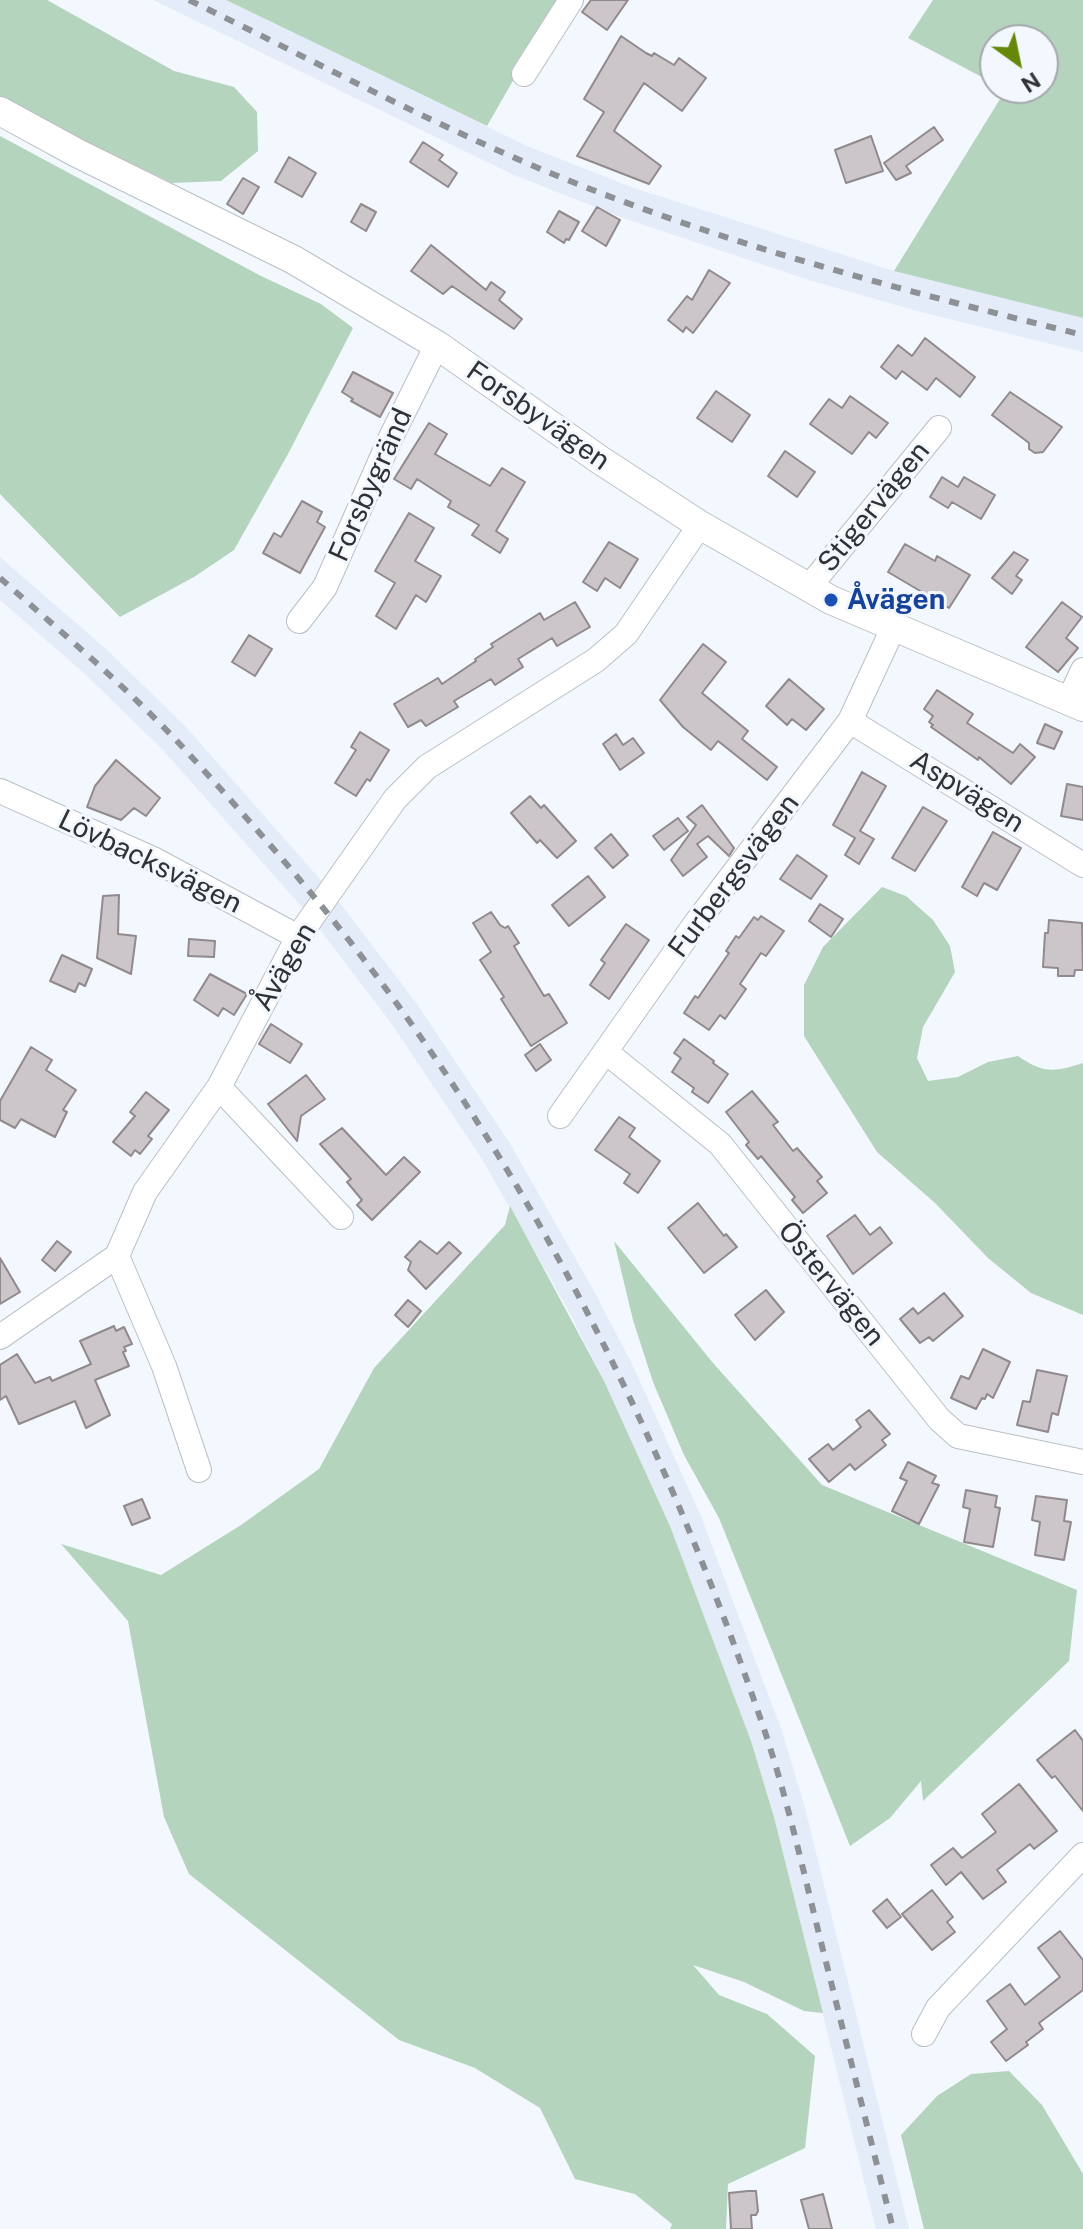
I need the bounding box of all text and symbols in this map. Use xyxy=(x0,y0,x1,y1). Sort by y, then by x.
north arrow xyxy=(979,24,1059,104)
text: N xyxy=(1017,67,1045,98)
street label: Forsbyvägen xyxy=(460,354,616,478)
street label: Forsbygränd xyxy=(322,403,420,567)
street label: Stigervägen xyxy=(811,435,937,579)
place label: Åvägen xyxy=(847,583,945,617)
marker: Åvägen xyxy=(822,591,840,609)
street label: Aspvägen xyxy=(904,744,1030,840)
street label: Furbergsvägen xyxy=(662,788,806,964)
street label: Lövbacksvägen xyxy=(53,803,247,921)
street label: Åvägen xyxy=(246,917,324,1017)
street label: Östervägen xyxy=(771,1215,891,1353)

